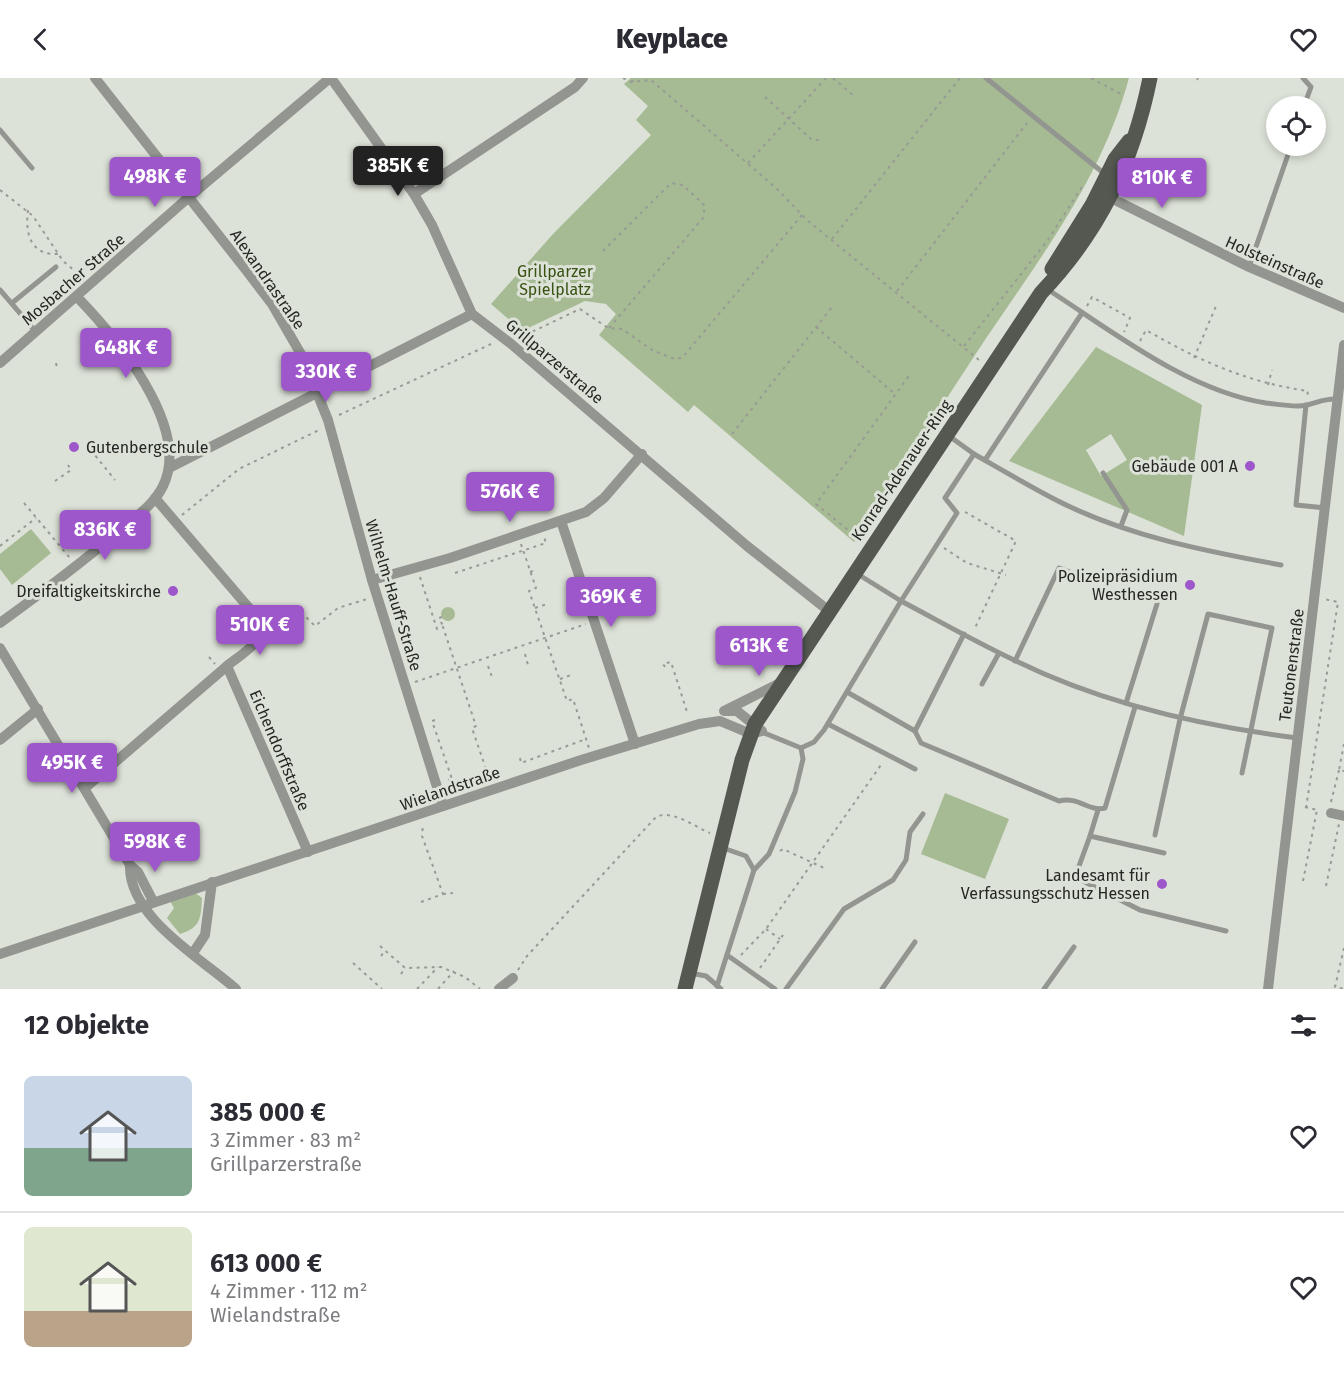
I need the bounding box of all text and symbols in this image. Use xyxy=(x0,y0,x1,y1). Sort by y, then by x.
icon: back xyxy=(24,23,57,56)
text: Keyplace xyxy=(616,23,728,55)
icon: heart xyxy=(1287,23,1320,56)
map controls xyxy=(1266,96,1326,156)
button: locate xyxy=(1266,96,1326,156)
pin: 385K € xyxy=(349,146,447,197)
text: 385K € xyxy=(367,153,429,177)
pin: 498K € xyxy=(106,157,204,208)
pin: 810K € xyxy=(1113,158,1211,209)
text: 498K € xyxy=(124,164,186,188)
text: 810K € xyxy=(1131,165,1193,189)
street label: Alexandrastraße xyxy=(226,226,309,333)
street label: Mosbacher Straße xyxy=(18,229,129,329)
street label: Holsteinstraße xyxy=(1222,232,1327,293)
park label: Grillparzer Spielplatz xyxy=(517,262,594,299)
street label: Grillparzerstraße xyxy=(502,315,607,408)
pin: 648K € xyxy=(77,328,175,379)
text: 648K € xyxy=(94,335,158,359)
pin: 330K € xyxy=(277,352,375,403)
text: 330K € xyxy=(295,359,357,383)
street label: Konrad-Adenauer-Ring xyxy=(847,396,956,544)
place label: Gutenbergschule xyxy=(86,438,209,457)
marker: Gutenbergschule xyxy=(67,440,81,454)
place label: Gebäude 001 A xyxy=(1132,457,1239,476)
marker: Gebäude 001 A xyxy=(1243,459,1257,473)
pin: 576K € xyxy=(461,472,559,523)
text: 576K € xyxy=(480,479,540,503)
pin: 836K € xyxy=(56,510,154,561)
text: 836K € xyxy=(74,517,136,541)
street label: Wilhelm-Hauff-Straße xyxy=(361,517,426,673)
place label: Polizeipräsidium Westhessen xyxy=(1058,567,1178,604)
pin: 369K € xyxy=(562,577,660,628)
marker: Polizeipräsidium Westhessen xyxy=(1183,578,1197,592)
place label: Dreifaltigkeitskirche xyxy=(16,582,161,601)
marker: Dreifaltigkeitskirche xyxy=(166,584,180,598)
text: 369K € xyxy=(580,584,642,608)
pin: 510K € xyxy=(211,605,309,656)
street label: Teutonenstraße xyxy=(1275,608,1308,723)
text: 510K € xyxy=(230,612,290,636)
pin: 613K € xyxy=(710,626,808,677)
text: 613K € xyxy=(729,633,789,657)
street label: Eichendorffstraße xyxy=(245,687,314,814)
pin: 495K € xyxy=(23,743,121,794)
text: 495K € xyxy=(41,750,103,774)
street label: Wielandstraße xyxy=(398,762,503,814)
pin: 598K € xyxy=(106,822,204,873)
text: 598K € xyxy=(124,829,186,853)
place label: Landesamt für Verfassungsschutz Hessen xyxy=(961,866,1151,903)
marker: Landesamt für Verfassungsschutz Hessen xyxy=(1155,877,1169,891)
icon: filters xyxy=(1287,1009,1320,1042)
text: 12 Objekte xyxy=(24,1010,149,1041)
text: 385 000 € xyxy=(210,1097,326,1128)
icon: home xyxy=(72,1100,144,1172)
icon: heart xyxy=(1287,1120,1320,1153)
text: 3 Zimmer · 83 m² xyxy=(210,1128,361,1152)
text: Grillparzerstraße xyxy=(210,1152,362,1176)
text: 613 000 € xyxy=(210,1248,322,1279)
icon: home xyxy=(72,1251,144,1323)
icon: heart xyxy=(1287,1271,1320,1304)
text: 4 Zimmer · 112 m² xyxy=(210,1279,368,1303)
text: Wielandstraße xyxy=(210,1303,341,1327)

